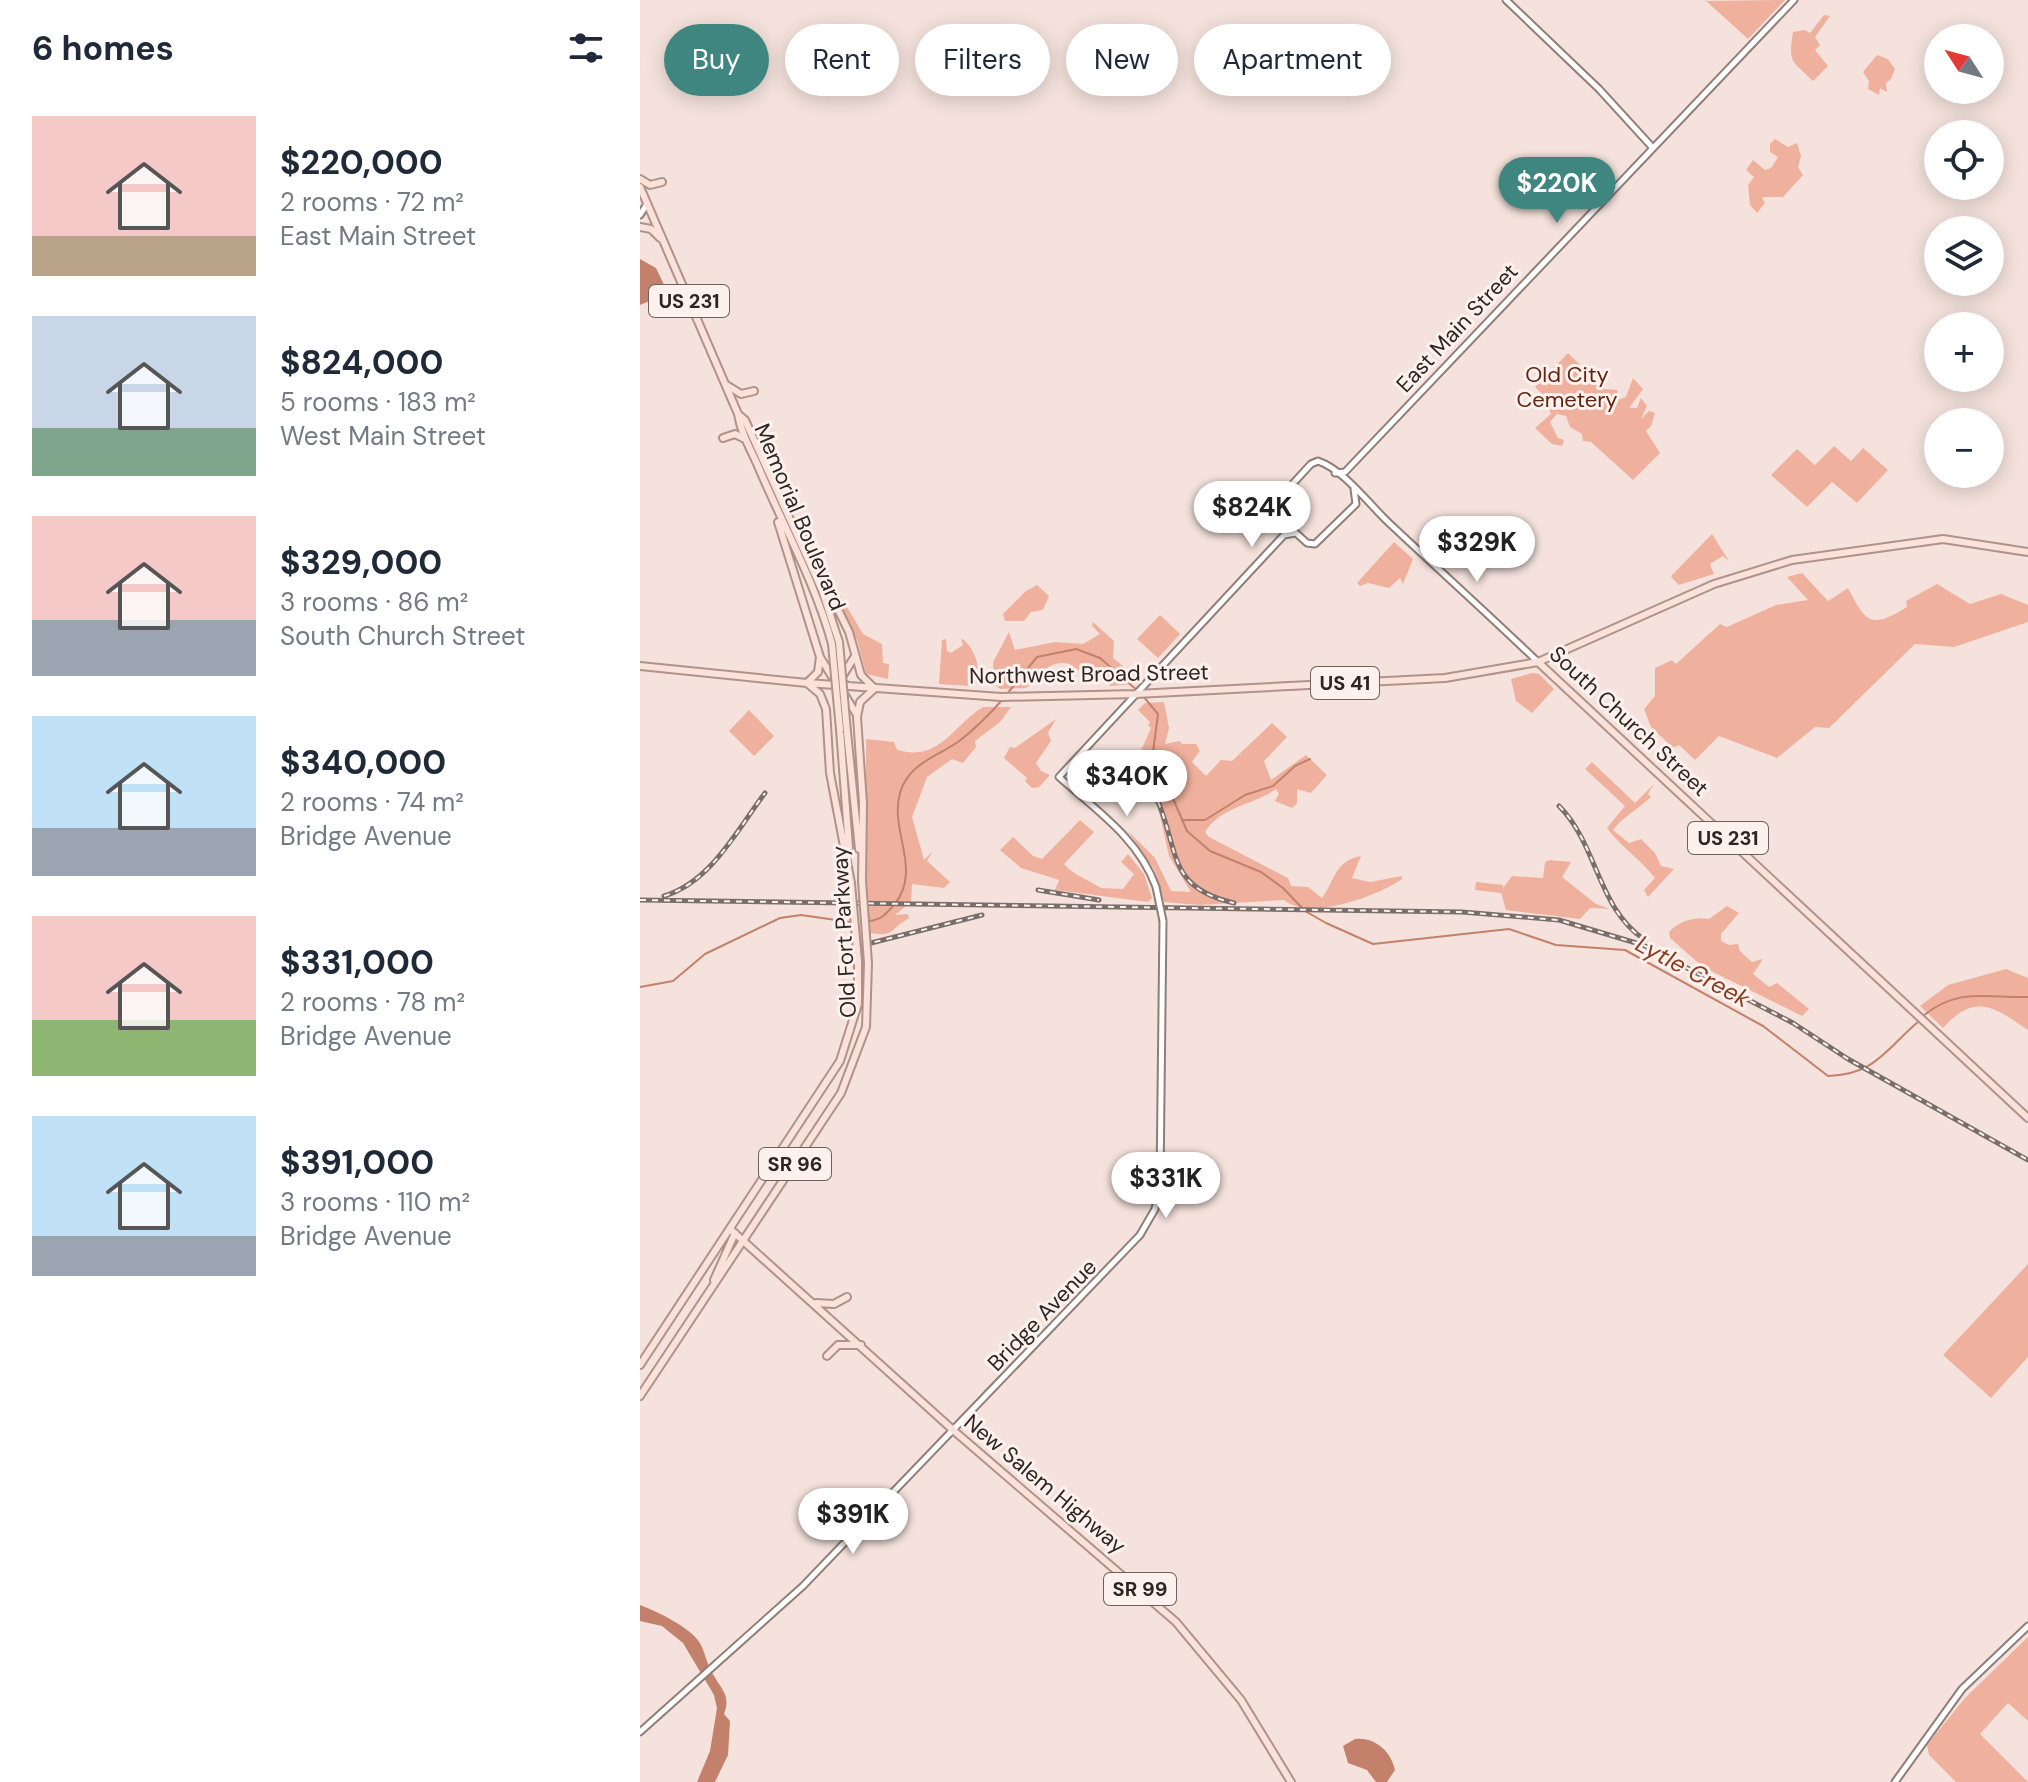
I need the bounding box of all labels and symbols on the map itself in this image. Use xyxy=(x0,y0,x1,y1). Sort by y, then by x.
north arrow xyxy=(1924,24,2004,104)
pin: $220K xyxy=(1501,157,1613,225)
street label: East Main Street xyxy=(1390,257,1524,399)
road number: US 231 xyxy=(649,285,729,317)
park label: Old City Cemetery xyxy=(1516,360,1618,414)
street label: Memorial Boulevard xyxy=(748,419,852,615)
pin: $824K xyxy=(1196,481,1308,549)
pin: $329K xyxy=(1421,516,1533,584)
street label: South Church Street xyxy=(1543,640,1715,802)
street label: Northwest Broad Street xyxy=(969,657,1209,691)
road number: US 41 xyxy=(1311,667,1379,699)
pin: $340K xyxy=(1071,750,1183,818)
road number: US 231 xyxy=(1688,822,1768,854)
street label: Old Fort Parkway xyxy=(825,845,863,1019)
water label: Lytle Creek xyxy=(1630,928,1756,1014)
road number: SR 96 xyxy=(759,1148,831,1180)
pin: $331K xyxy=(1110,1152,1222,1220)
street label: Bridge Avenue xyxy=(981,1253,1103,1377)
street label: New Salem Highway xyxy=(958,1408,1132,1560)
pin: $391K xyxy=(797,1488,909,1556)
road number: SR 99 xyxy=(1104,1573,1176,1605)

